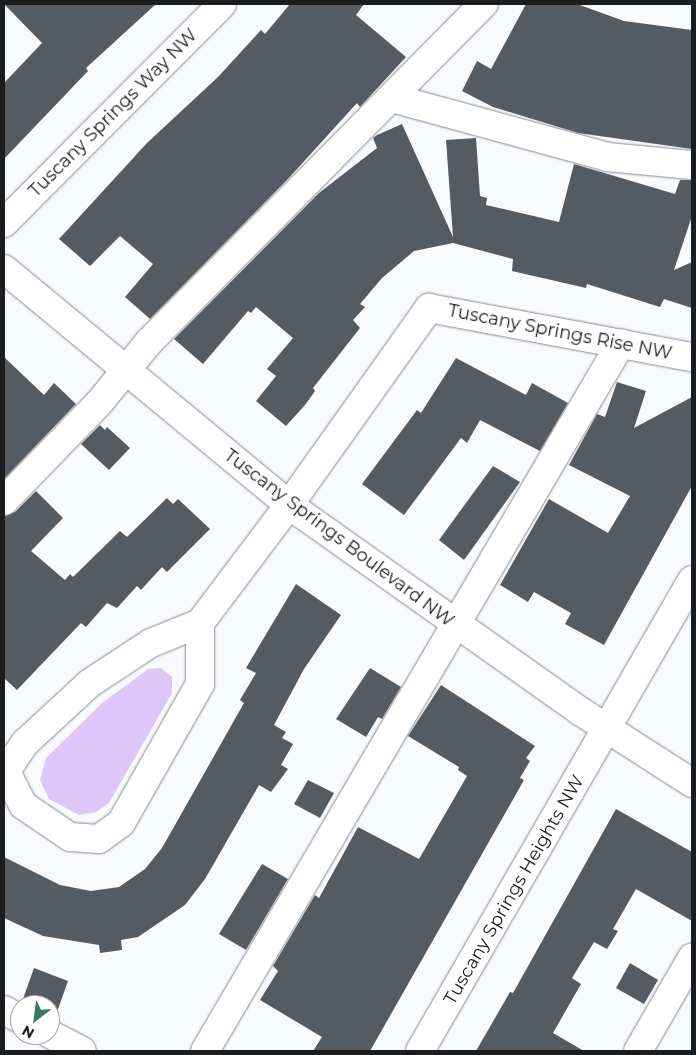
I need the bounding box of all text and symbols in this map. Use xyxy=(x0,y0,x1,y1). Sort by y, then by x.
street label: Tuscany Springs Way NW xyxy=(24,24,202,202)
street label: Tuscany Springs Rise NW xyxy=(446,300,674,364)
street label: Tuscany Springs Boulevard NW xyxy=(220,445,458,631)
street label: Tuscany Springs Heights NW xyxy=(439,771,589,1009)
north arrow xyxy=(10,995,60,1045)
text: N xyxy=(19,1022,37,1043)

